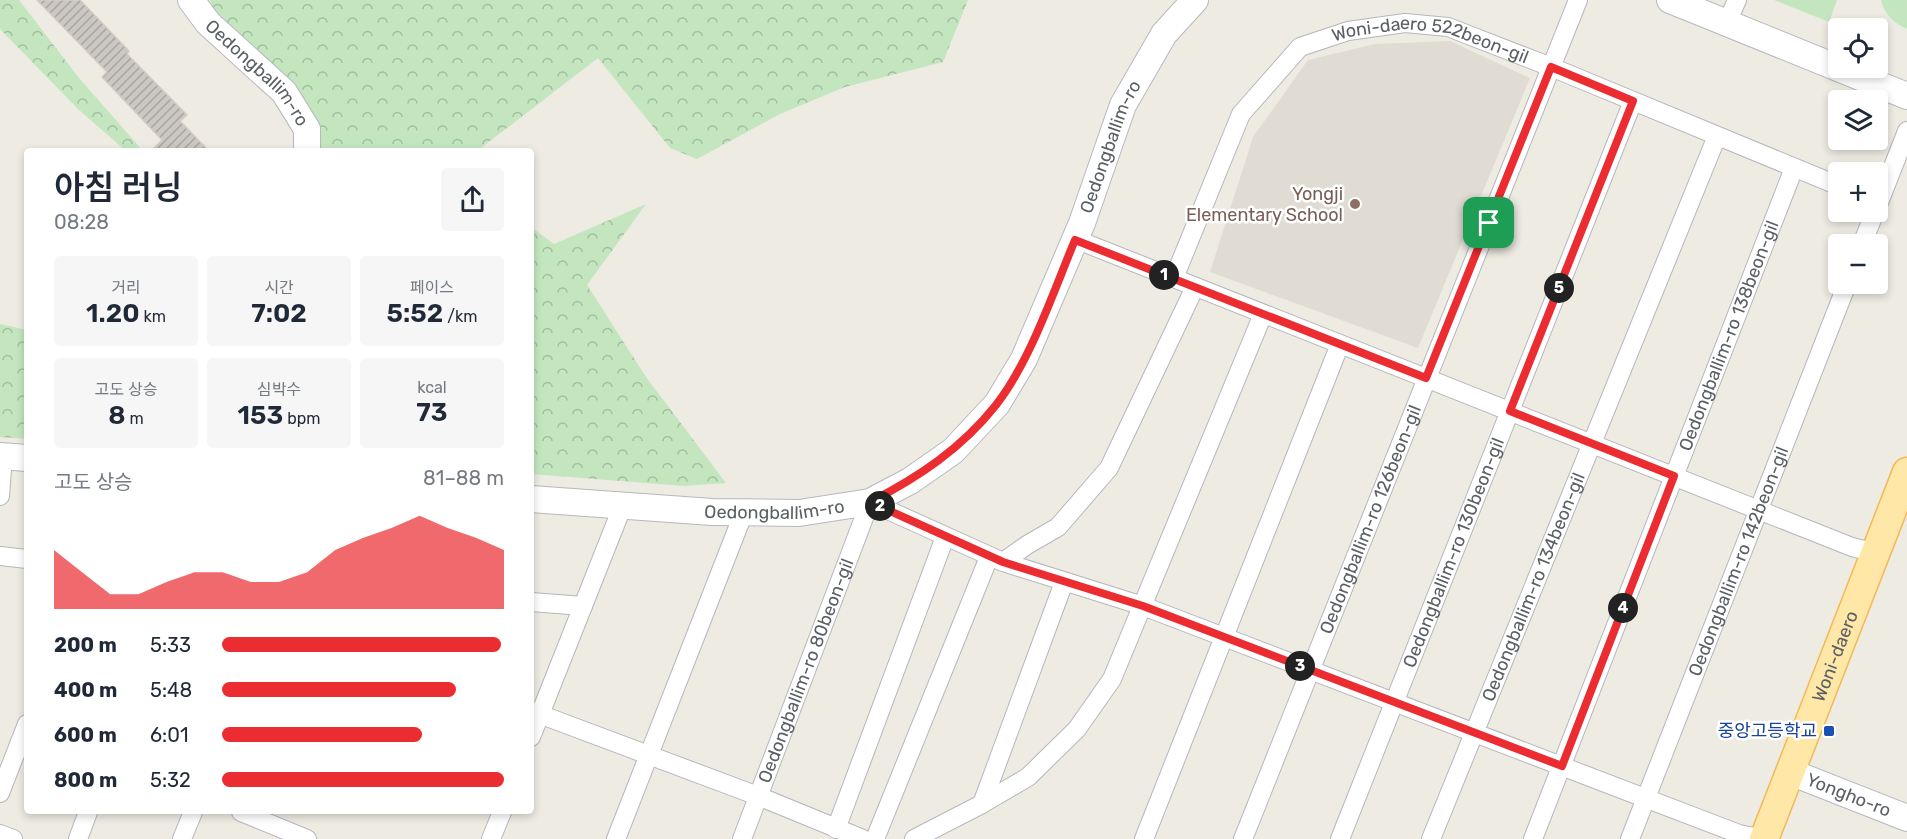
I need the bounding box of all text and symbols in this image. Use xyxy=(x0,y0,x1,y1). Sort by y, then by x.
street label: Woni-daero 522beon-gil xyxy=(1329,12,1532,68)
street label: Oedongballim-ro xyxy=(201,15,313,130)
map controls xyxy=(1828,18,1888,294)
button: locate xyxy=(1828,18,1888,78)
street label: Oedongballim-ro xyxy=(1075,76,1146,216)
button: layers xyxy=(1828,90,1888,150)
button: + xyxy=(1828,162,1888,222)
text: 아침 러닝 xyxy=(54,168,183,207)
button: share xyxy=(441,168,504,231)
place label: Yongji Elementary School xyxy=(1186,183,1343,226)
marker: Yongji Elementary School xyxy=(1348,197,1362,211)
pin xyxy=(1463,197,1514,248)
icon: arrive xyxy=(1472,206,1505,239)
text: 08:28 xyxy=(54,210,109,234)
street label: Oedongballim-ro 138beon-gil xyxy=(1674,217,1783,454)
button: − xyxy=(1828,234,1888,294)
pin: 1 xyxy=(1149,260,1179,290)
text: 1 xyxy=(1160,265,1168,284)
pin: 5 xyxy=(1544,273,1574,303)
text: 거리 xyxy=(111,278,141,297)
text: 시간 xyxy=(264,278,294,297)
text: 페이스 xyxy=(410,278,454,297)
text: 5 xyxy=(1554,278,1564,297)
text: 1.20 xyxy=(86,298,140,329)
text: 7:02 xyxy=(251,298,307,329)
text: 5:52 xyxy=(387,298,443,329)
text: km xyxy=(140,307,166,326)
text: /km xyxy=(443,307,477,326)
text: kcal xyxy=(417,378,447,397)
text: 고도 상승 xyxy=(95,380,157,399)
text: 심박수 xyxy=(257,380,301,399)
text: 73 xyxy=(416,397,448,428)
text: 8 xyxy=(108,400,126,431)
text: 153 xyxy=(238,400,283,431)
street label: Oedongballim-ro 126beon-gil xyxy=(1315,402,1426,637)
text: m xyxy=(126,409,144,428)
text: bpm xyxy=(283,409,320,428)
street label: Oedongballim-ro 130beon-gil xyxy=(1398,435,1509,671)
street label: Oedongballim-ro 142beon-gil xyxy=(1684,443,1793,679)
text: 81–88 m xyxy=(423,466,504,490)
street label: Oedongballim-ro 134beon-gil xyxy=(1477,469,1590,705)
text: 고도 상승 xyxy=(54,470,133,494)
pin: 2 xyxy=(865,491,895,521)
street label: Oedongballim-ro xyxy=(703,495,846,524)
text: 2 xyxy=(875,496,885,515)
street label: Oedongballim-ro 80beon-gil xyxy=(753,556,858,786)
pin: 4 xyxy=(1608,593,1638,623)
text: 4 xyxy=(1618,598,1628,617)
street label: Woni-daero xyxy=(1807,608,1863,705)
text: 200 m xyxy=(54,633,117,657)
text: 5:33 xyxy=(150,633,191,657)
pin: 3 xyxy=(1285,651,1315,681)
text: 3 xyxy=(1295,656,1305,675)
text: 400 m xyxy=(54,678,117,702)
text: 5:48 xyxy=(150,678,192,702)
place label: 중앙고등학교 xyxy=(1718,720,1817,742)
text: 600 m xyxy=(54,723,117,747)
text: 6:01 xyxy=(150,723,188,747)
marker: 중앙고등학교 xyxy=(1822,724,1836,738)
text: 800 m xyxy=(54,768,117,792)
text: 5:32 xyxy=(150,768,191,792)
street label: Yongho-ro xyxy=(1803,768,1894,822)

